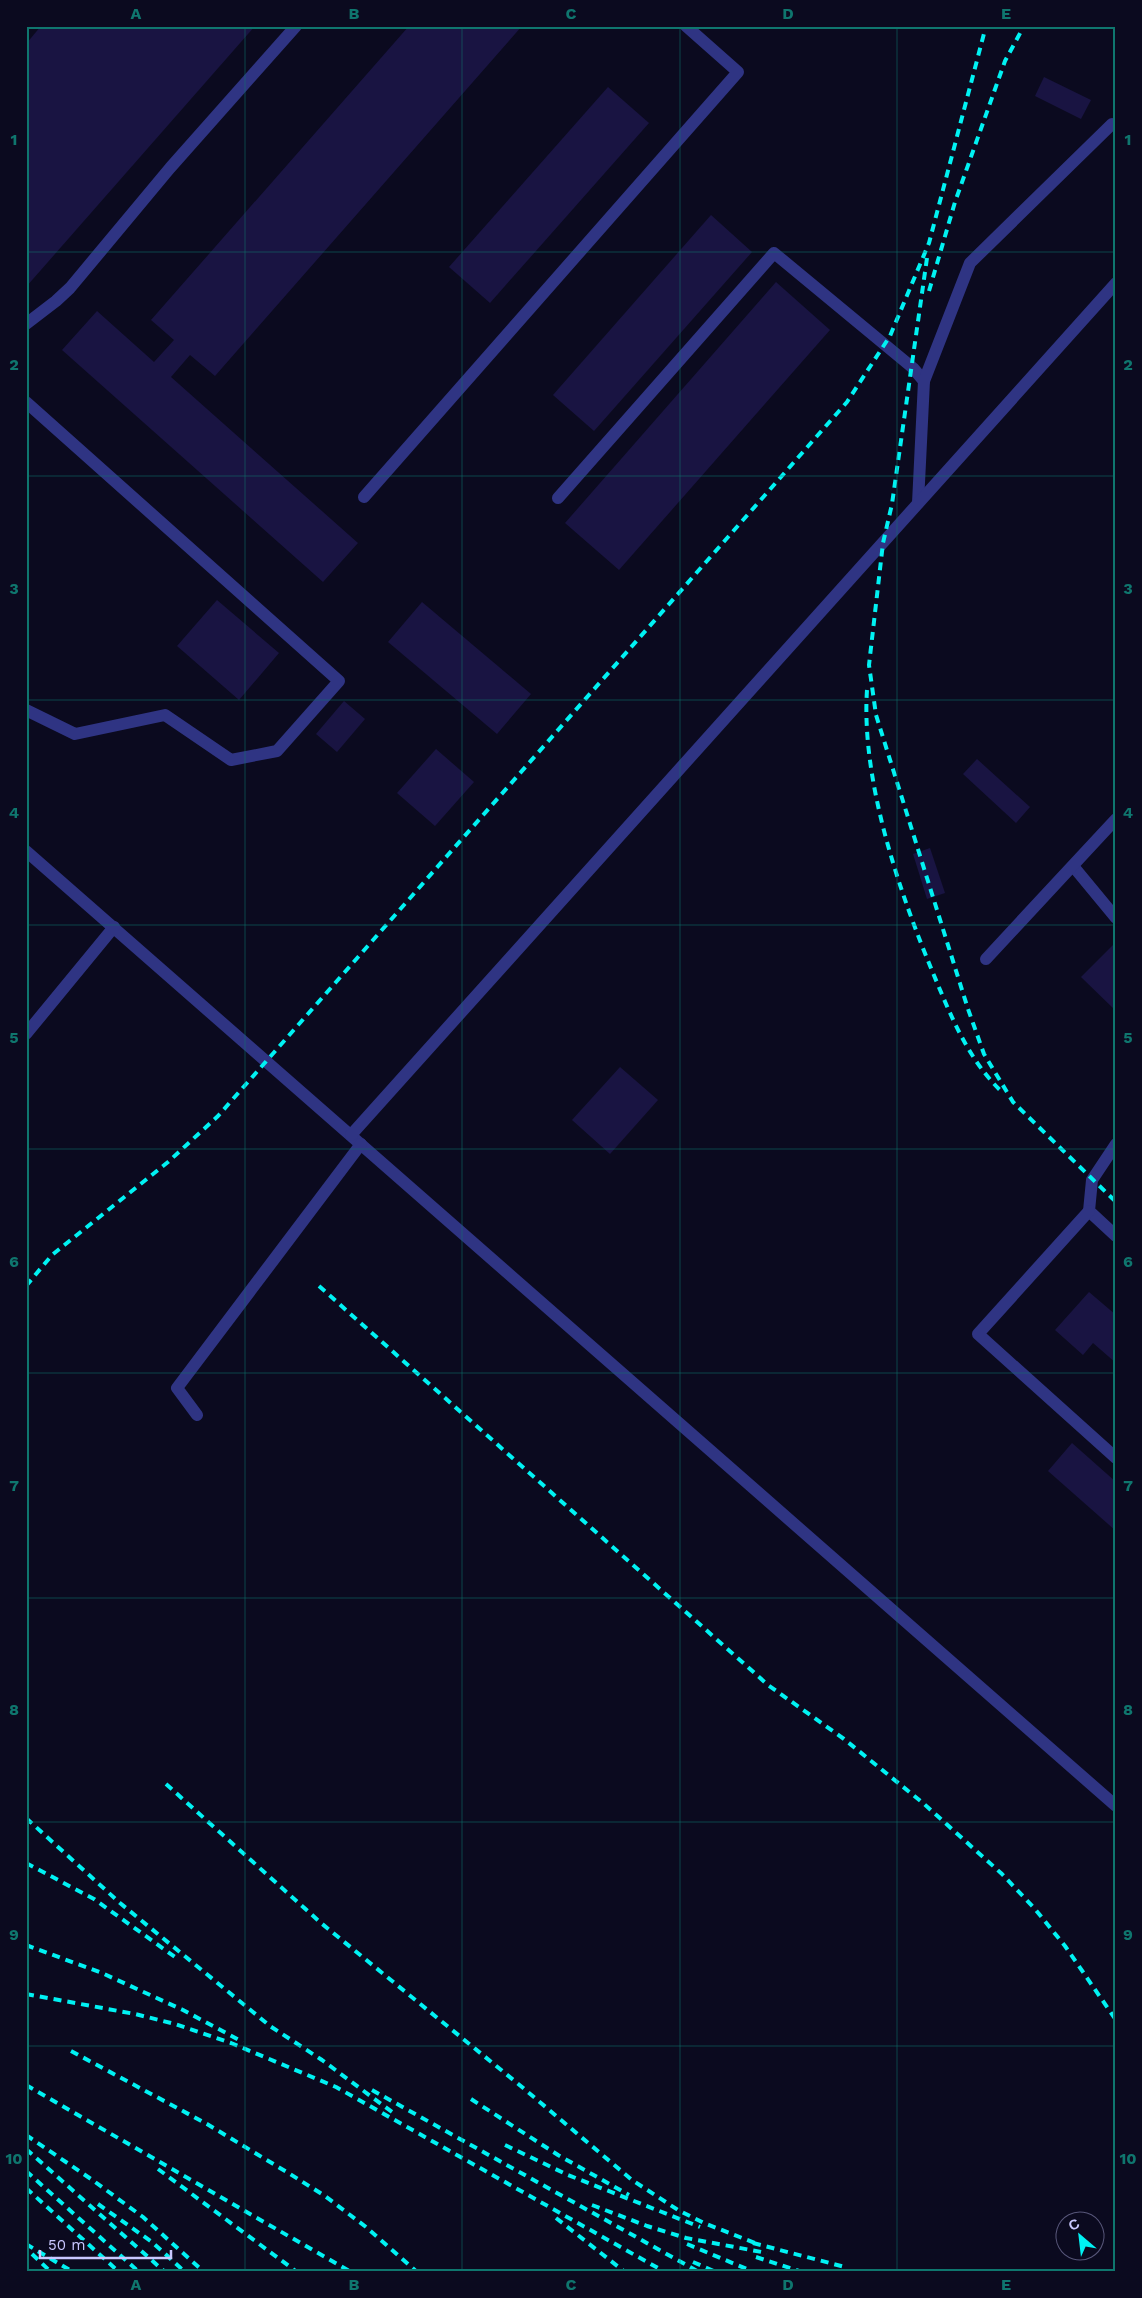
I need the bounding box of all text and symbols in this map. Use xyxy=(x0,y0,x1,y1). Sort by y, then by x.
text: A xyxy=(131,4,142,23)
text: B xyxy=(349,4,360,23)
text: C xyxy=(566,4,577,23)
text: D xyxy=(782,4,794,23)
text: E xyxy=(1001,4,1011,23)
text: 1 xyxy=(11,130,17,149)
text: 1 xyxy=(1125,130,1131,149)
text: 2 xyxy=(9,355,19,374)
text: 2 xyxy=(1123,355,1133,374)
text: 3 xyxy=(9,579,19,598)
text: 3 xyxy=(1123,579,1133,598)
text: 4 xyxy=(9,803,19,822)
text: 4 xyxy=(1123,803,1133,822)
text: 5 xyxy=(9,1028,19,1047)
text: 5 xyxy=(1123,1028,1133,1047)
text: 6 xyxy=(9,1252,19,1271)
text: 6 xyxy=(1123,1252,1133,1271)
text: 7 xyxy=(9,1476,19,1495)
text: 7 xyxy=(1123,1476,1133,1495)
text: 8 xyxy=(9,1700,19,1719)
text: 8 xyxy=(1123,1700,1133,1719)
text: 9 xyxy=(9,1925,19,1944)
text: 9 xyxy=(1123,1925,1133,1944)
text: 10 xyxy=(5,2149,23,2168)
text: 10 xyxy=(1119,2149,1137,2168)
north arrow xyxy=(1054,2210,1104,2260)
text: С xyxy=(1066,2215,1082,2234)
scale bar xyxy=(40,2228,171,2260)
text: 50 m xyxy=(48,2236,85,2254)
text: A xyxy=(131,2275,142,2294)
text: B xyxy=(349,2275,360,2294)
text: C xyxy=(566,2275,577,2294)
text: D xyxy=(782,2275,794,2294)
text: E xyxy=(1001,2275,1011,2294)

